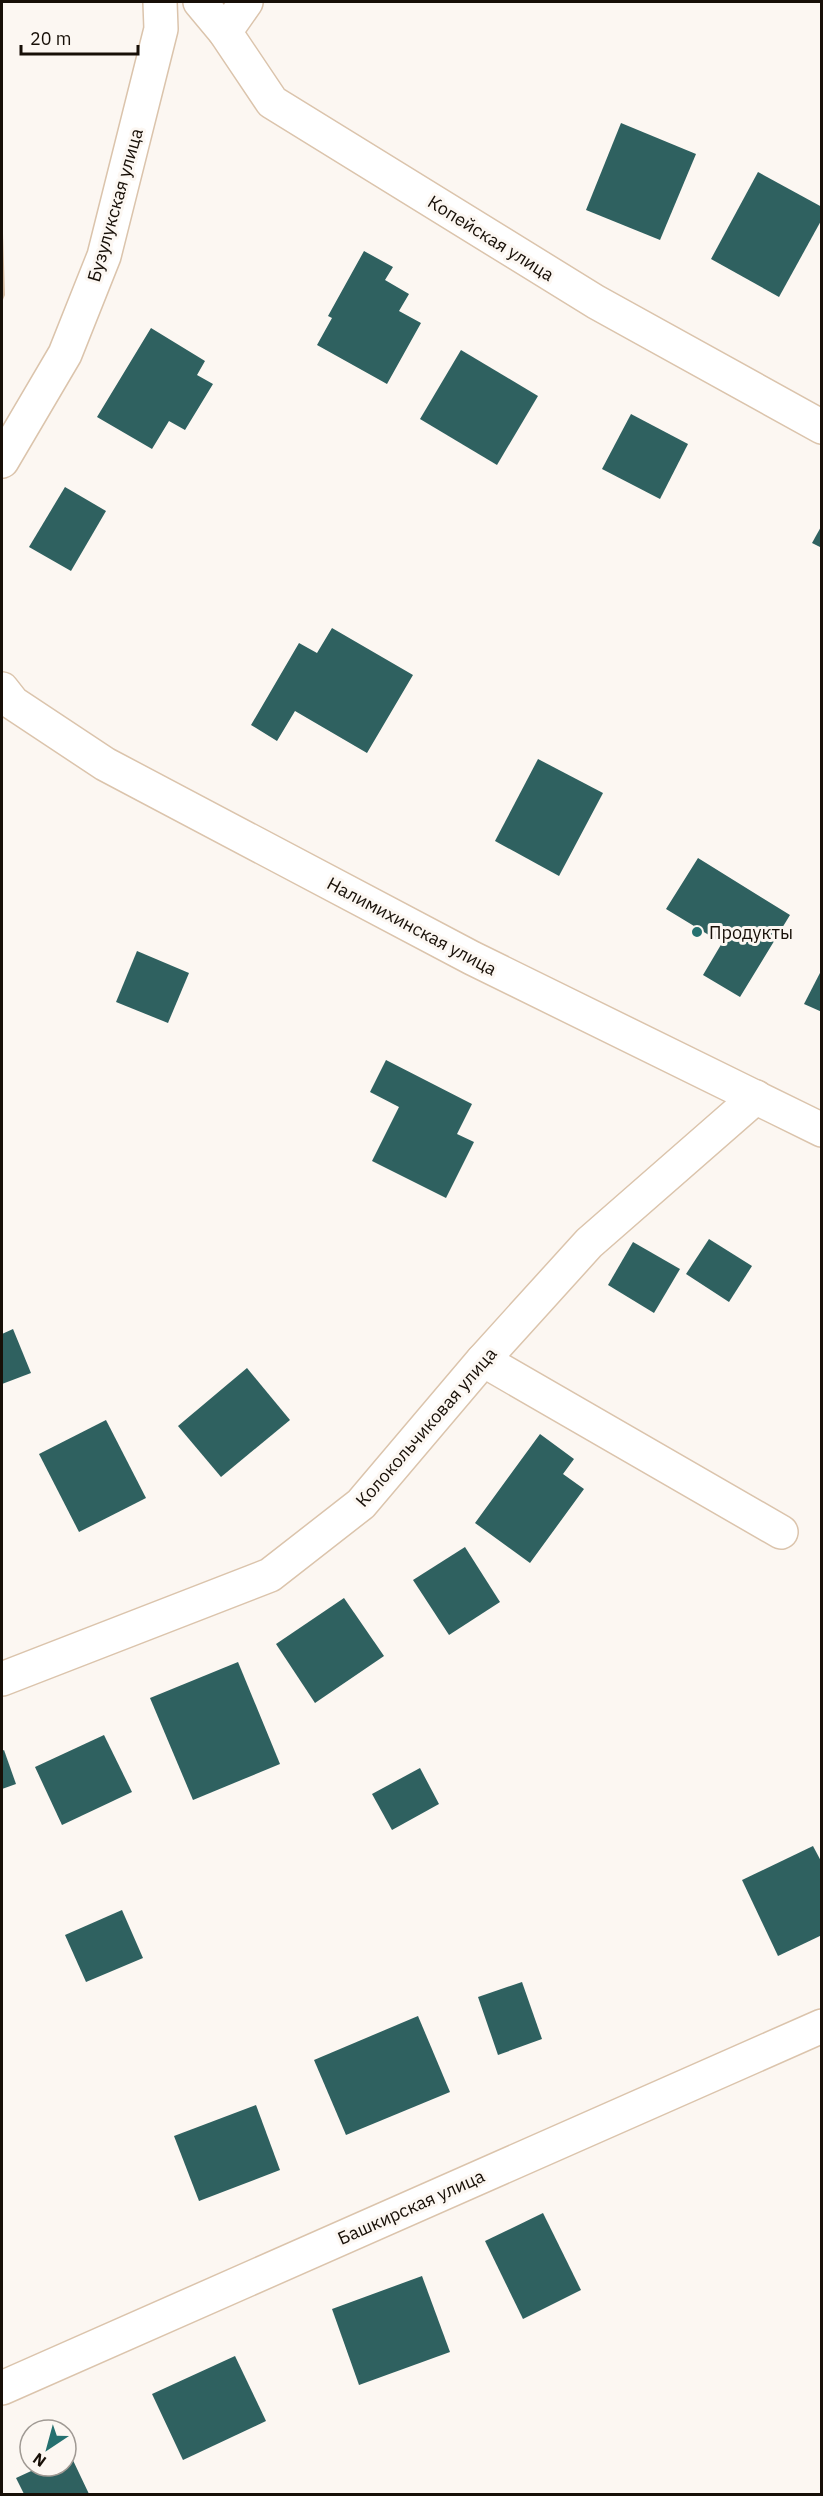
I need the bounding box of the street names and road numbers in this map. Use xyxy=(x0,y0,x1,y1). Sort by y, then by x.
street label: Бузулукская улица xyxy=(82,125,148,284)
street label: Копейская улица xyxy=(424,190,559,286)
street label: Налимихинская улица xyxy=(323,872,501,981)
street label: Колокольчиковая улица xyxy=(350,1342,502,1511)
street label: Башкирская улица xyxy=(334,2164,488,2250)

